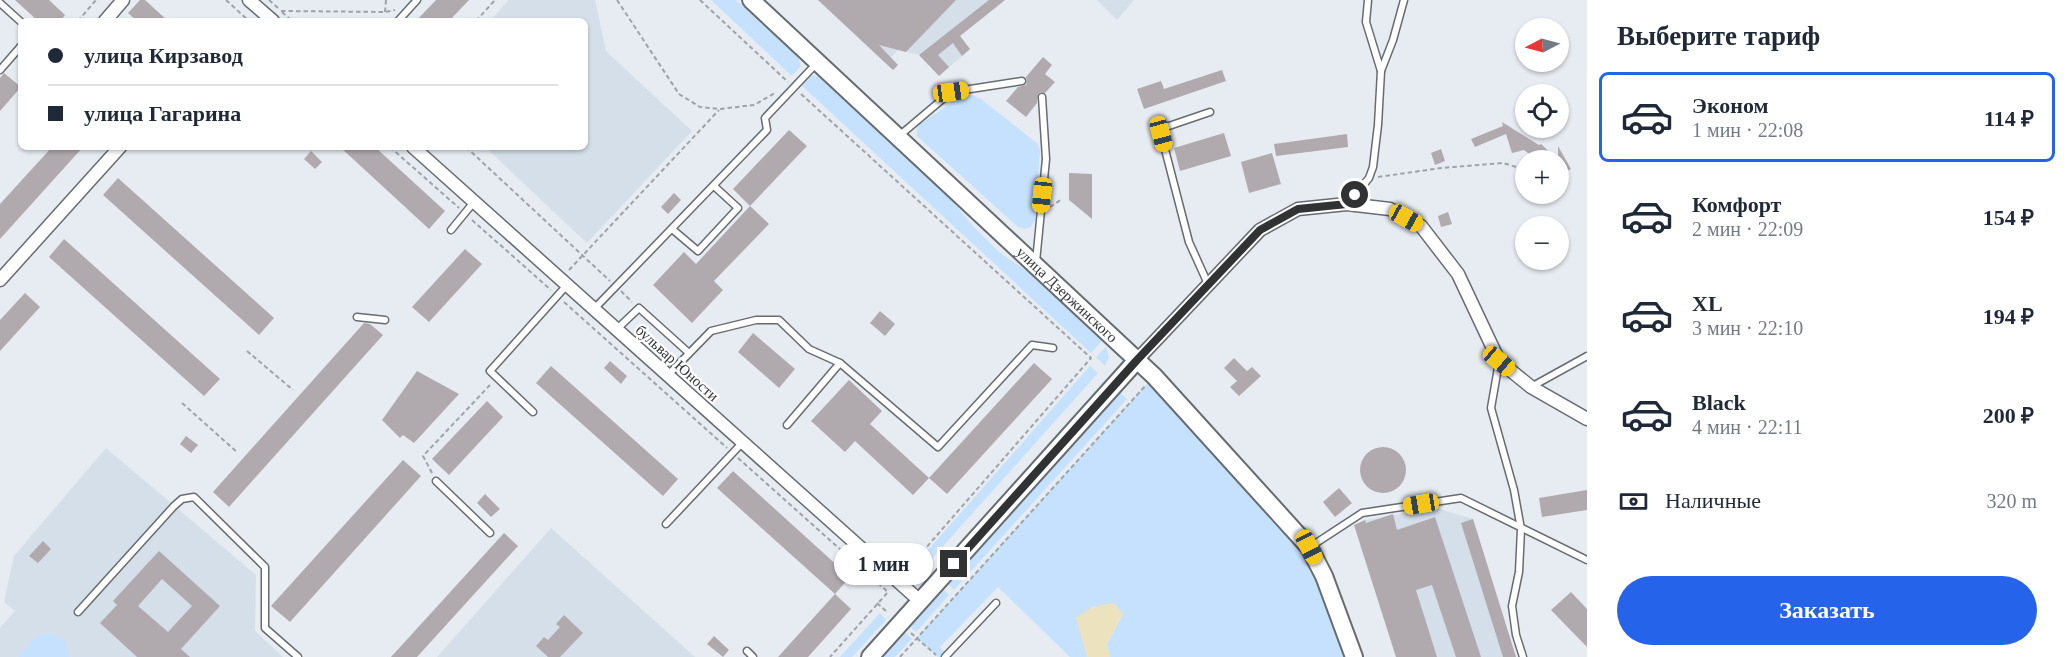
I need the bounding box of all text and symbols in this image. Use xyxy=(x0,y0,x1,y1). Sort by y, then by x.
north arrow xyxy=(1515,18,1569,72)
map controls xyxy=(1515,18,1569,270)
text: Выберите тариф xyxy=(1617,21,1820,51)
text: улица Кирзавод xyxy=(84,43,243,68)
car xyxy=(932,81,970,103)
button: locate xyxy=(1515,84,1569,138)
icon: car xyxy=(1620,90,1674,144)
text: Эконом xyxy=(1692,93,1769,118)
text: улица Гагарина xyxy=(84,101,241,126)
text: 114 ₽ xyxy=(1984,106,2034,131)
car xyxy=(1148,114,1174,154)
text: 1 мин · 22:08 xyxy=(1692,119,1803,141)
button: + xyxy=(1515,150,1569,204)
car xyxy=(1031,176,1053,214)
route start xyxy=(1341,181,1368,208)
icon: car xyxy=(1620,189,1674,243)
text: Комфорт xyxy=(1692,192,1781,217)
car xyxy=(1386,201,1426,235)
text: 154 ₽ xyxy=(1983,205,2034,230)
button: − xyxy=(1515,216,1569,270)
text: 2 мин · 22:09 xyxy=(1692,218,1803,240)
street label: улица Дзержинского xyxy=(1013,244,1121,346)
icon: car xyxy=(1620,288,1674,342)
text: XL xyxy=(1692,291,1723,316)
text: 194 ₽ xyxy=(1983,304,2034,329)
text: 3 мин · 22:10 xyxy=(1692,317,1803,339)
street label: бульвар Юности xyxy=(632,322,722,404)
car xyxy=(1479,343,1519,379)
icon: car xyxy=(1620,387,1674,441)
text: Black xyxy=(1692,390,1746,415)
text: 200 ₽ xyxy=(1983,403,2034,428)
text: 4 мин · 22:11 xyxy=(1692,416,1803,438)
icon: cash xyxy=(1617,485,1650,518)
text: Наличные xyxy=(1665,488,1761,513)
text: 320 m xyxy=(1986,490,2037,512)
car xyxy=(1402,492,1440,516)
car xyxy=(1293,527,1325,567)
callout: 1 мин xyxy=(834,543,933,585)
route end xyxy=(940,550,967,577)
text: 1 мин xyxy=(858,553,909,575)
button: Заказать xyxy=(1617,576,2037,645)

